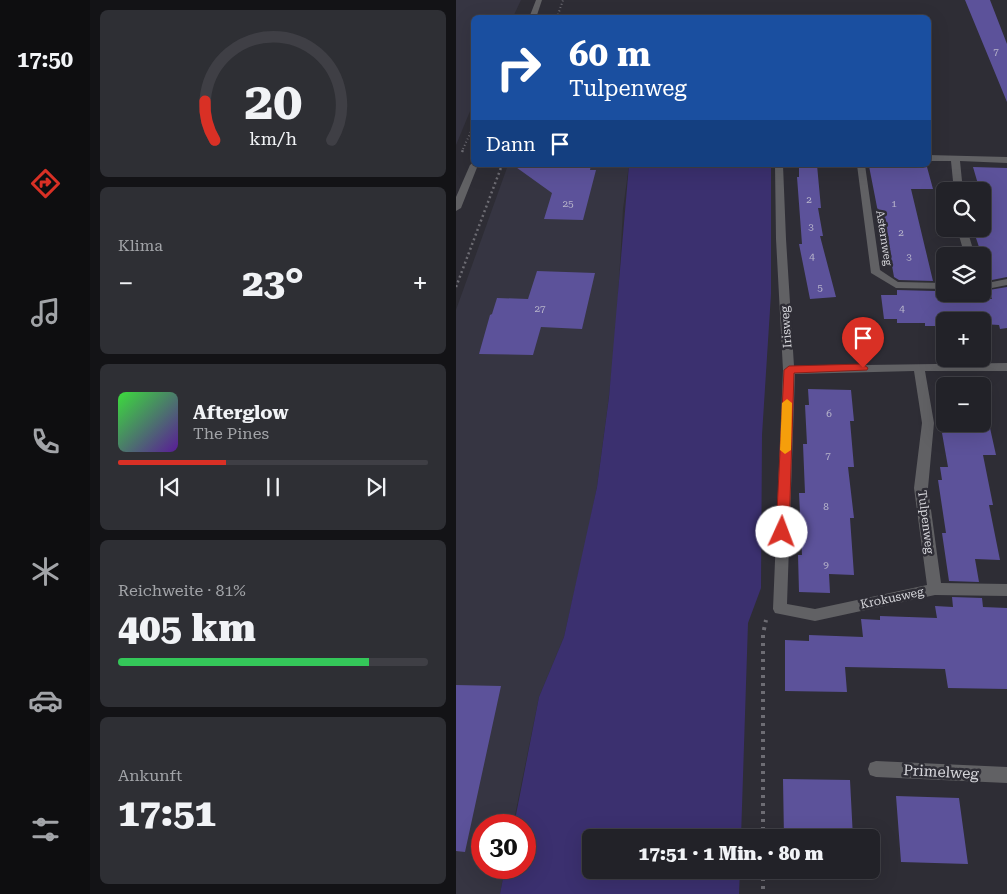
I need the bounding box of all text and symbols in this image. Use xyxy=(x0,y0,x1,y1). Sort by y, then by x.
text: 60 m xyxy=(569,34,651,75)
icon: right xyxy=(486,35,551,100)
house number: 7 xyxy=(993,46,999,57)
text: 17:50 xyxy=(17,47,73,72)
text: 20 xyxy=(244,71,302,132)
text: Tulpenweg xyxy=(569,76,687,101)
text: km/h xyxy=(249,128,297,149)
icon: arrive xyxy=(546,130,574,158)
text: Dann xyxy=(486,133,536,156)
icon: directions xyxy=(28,166,63,201)
map controls xyxy=(936,182,991,432)
button: search xyxy=(936,182,991,237)
house number: 2 xyxy=(806,194,812,205)
house number: 25 xyxy=(562,198,574,209)
house number: 1 xyxy=(891,198,897,209)
street label: Asternweg xyxy=(873,209,895,267)
house number: 3 xyxy=(808,221,814,232)
house number: 2 xyxy=(898,227,904,238)
text: Klima xyxy=(118,236,163,255)
button: layers xyxy=(936,247,991,302)
house number: 4 xyxy=(809,251,815,262)
house number: 3 xyxy=(906,251,912,262)
text: 23° xyxy=(242,261,304,305)
text: − xyxy=(118,267,134,300)
text: + xyxy=(412,267,428,300)
house number: 5 xyxy=(817,282,823,293)
icon: music xyxy=(28,295,63,330)
house number: 27 xyxy=(534,303,546,314)
house number: 4 xyxy=(899,303,905,314)
street label: Irisweg xyxy=(778,305,794,348)
button: + xyxy=(936,312,991,367)
pin xyxy=(842,317,884,368)
icon: arrive xyxy=(849,324,877,352)
button: − xyxy=(936,377,991,432)
text: Afterglow xyxy=(193,401,289,424)
house number: 6 xyxy=(826,408,832,419)
icon: phone xyxy=(28,424,63,459)
text: The Pines xyxy=(193,424,269,443)
house number: 7 xyxy=(825,450,831,461)
icon: previous xyxy=(156,473,184,501)
icon: pause xyxy=(259,473,287,501)
icon: next xyxy=(362,473,390,501)
street label: Tulpenweg xyxy=(915,489,937,555)
house number: 8 xyxy=(823,501,829,512)
position arrow xyxy=(755,505,807,557)
icon: climate xyxy=(28,554,63,589)
house number: 9 xyxy=(823,559,829,570)
text: Reichweite · 81% xyxy=(118,581,246,600)
street label: Krokusweg xyxy=(859,584,925,612)
text: 405 km xyxy=(118,606,256,650)
icon: car xyxy=(28,683,63,718)
street label: Primelweg xyxy=(903,761,980,783)
text: Ankunft xyxy=(118,766,182,785)
text: 17:51 xyxy=(118,791,216,835)
icon: filters xyxy=(28,812,63,847)
speed limit sign: 30 xyxy=(471,814,536,879)
text: 17:51 · 1 Min. · 80 m xyxy=(639,842,824,865)

